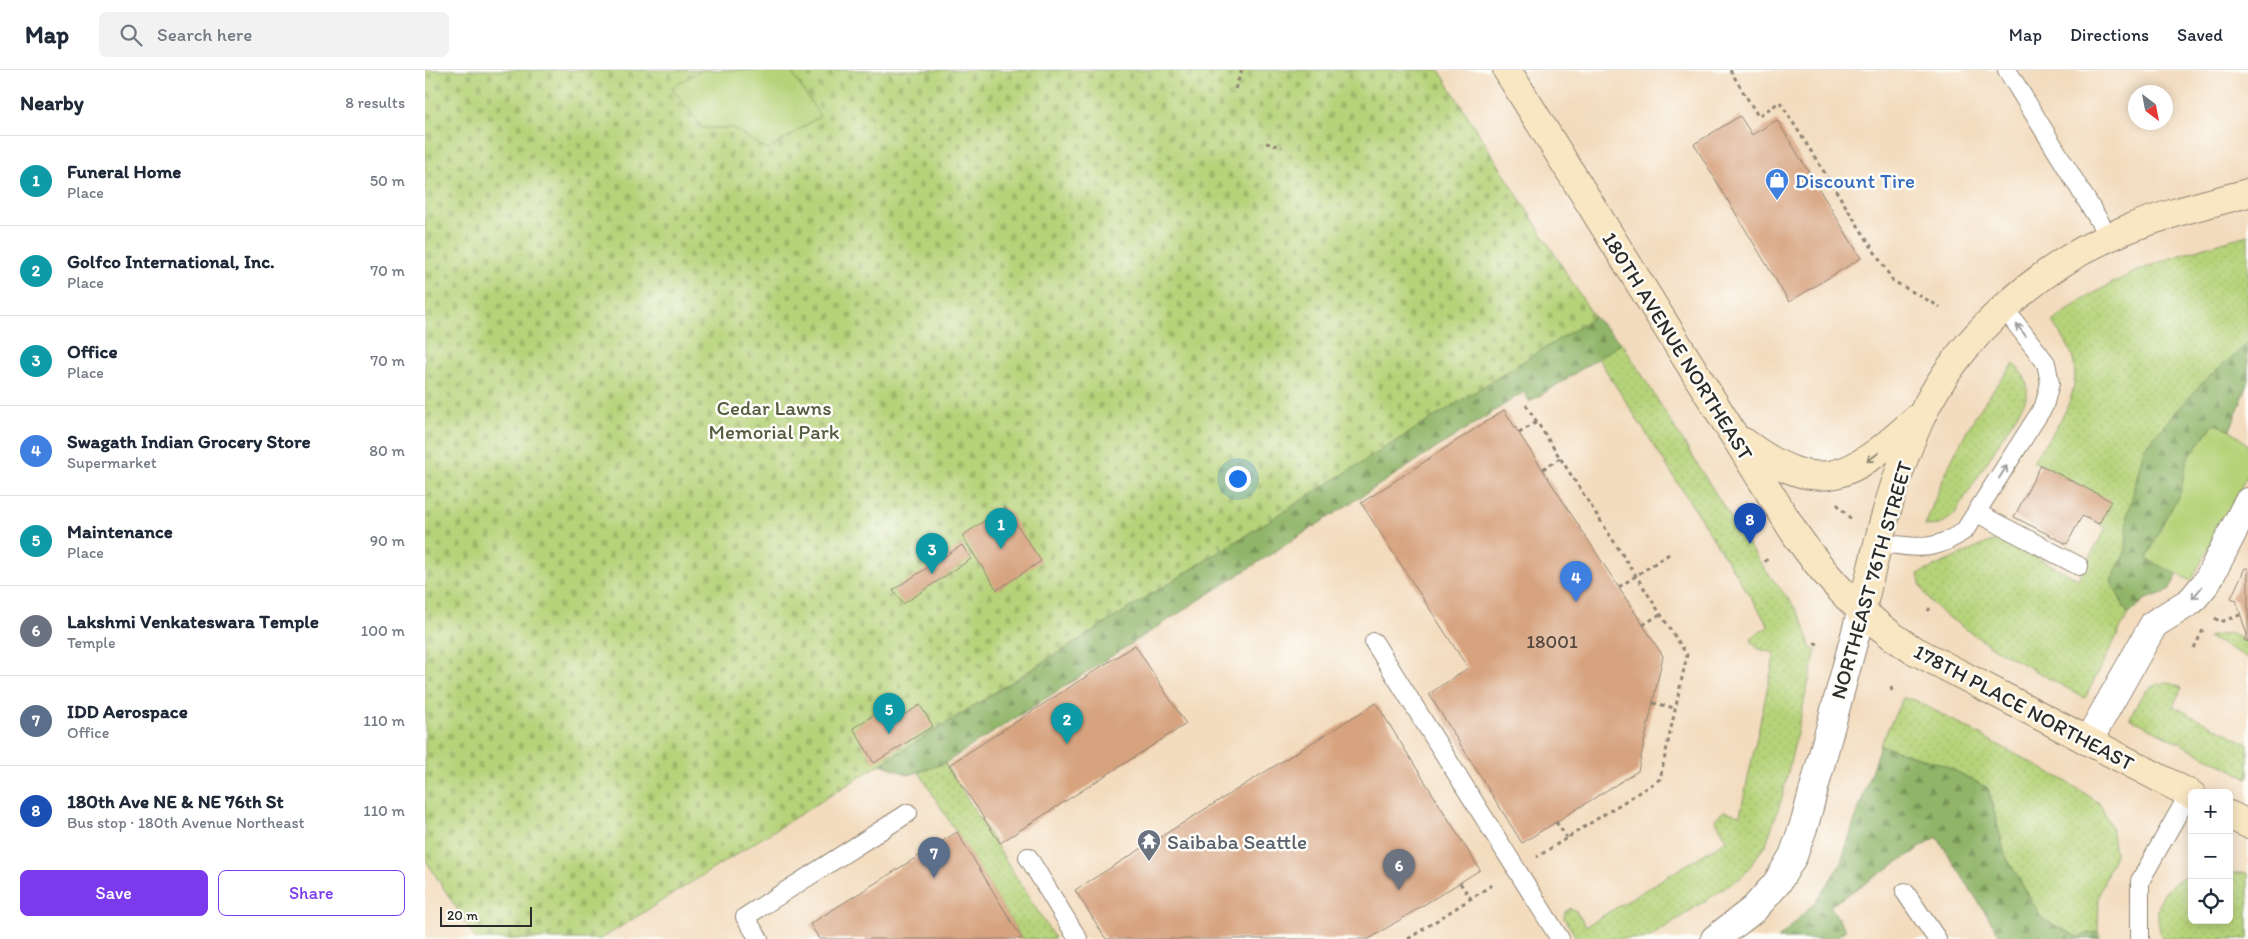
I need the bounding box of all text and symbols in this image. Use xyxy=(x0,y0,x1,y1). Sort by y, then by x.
search box xyxy=(99,12,449,57)
text: Map xyxy=(25,20,69,49)
icon: search xyxy=(117,21,145,49)
text: Search here xyxy=(157,23,252,46)
text: Map xyxy=(2009,24,2042,46)
text: Directions xyxy=(2070,24,2149,46)
text: Saved xyxy=(2177,24,2223,46)
north arrow xyxy=(2128,85,2173,130)
text: Nearby xyxy=(20,90,84,115)
text: 8 results xyxy=(345,93,405,112)
text: Funeral Home xyxy=(67,160,181,183)
shop icon: Discount Tire xyxy=(1764,167,1790,201)
place label: Discount Tire xyxy=(1795,168,1915,193)
text: 1 xyxy=(32,171,40,190)
text: 50 m xyxy=(370,171,405,190)
text: Place xyxy=(67,183,104,202)
street label: 180TH AVENUE NORTHEAST xyxy=(1597,227,1759,465)
text: Golfco International, Inc. xyxy=(67,250,275,273)
text: 2 xyxy=(32,261,40,280)
text: 70 m xyxy=(370,261,405,280)
text: Place xyxy=(67,273,104,292)
one-way arrow xyxy=(2016,324,2027,337)
text: Office xyxy=(67,340,117,363)
text: 3 xyxy=(32,351,40,370)
text: 70 m xyxy=(370,351,405,370)
text: Place xyxy=(67,363,104,382)
park label: Cedar Lawns Memorial Park xyxy=(708,395,840,444)
text: Swagath Indian Grocery Store xyxy=(67,430,311,453)
text: 4 xyxy=(31,441,41,460)
text: 80 m xyxy=(369,441,405,460)
one-way arrow xyxy=(1867,451,1880,462)
text: Supermarket xyxy=(67,453,157,472)
street label: NORTHEAST 76TH STREET xyxy=(1825,458,1917,702)
one-way arrow xyxy=(1998,465,2008,479)
your location xyxy=(1225,466,1251,492)
pin: 8 xyxy=(1734,503,1766,544)
pin: 1 xyxy=(985,508,1017,549)
text: Maintenance xyxy=(67,520,173,543)
text: 5 xyxy=(32,531,40,550)
text: 90 m xyxy=(370,531,405,550)
pin: 3 xyxy=(916,533,948,574)
text: Place xyxy=(67,543,104,562)
pin: 4 xyxy=(1560,561,1592,602)
one-way arrow xyxy=(2192,586,2203,599)
text: Lakshmi Venkateswara Temple xyxy=(67,610,319,633)
text: 6 xyxy=(32,621,40,640)
text: 100 m xyxy=(361,621,405,640)
house number: 18001 xyxy=(1526,630,1578,653)
text: Temple xyxy=(67,633,116,652)
street label: 178TH PLACE NORTHEAST xyxy=(1910,638,2139,776)
pin: 5 xyxy=(873,693,905,734)
text: IDD Aerospace xyxy=(67,700,188,723)
pin: 2 xyxy=(1051,703,1083,744)
text: 7 xyxy=(32,711,40,730)
text: 110 m xyxy=(363,711,405,730)
text: Office xyxy=(67,723,109,742)
map controls xyxy=(2188,789,2233,924)
button: + xyxy=(2188,789,2233,834)
text: 180th Ave NE & NE 76th St xyxy=(67,790,284,813)
text: 8 xyxy=(32,801,40,820)
text: 110 m xyxy=(363,801,405,820)
text: Bus stop · 180th Avenue Northeast xyxy=(67,813,305,832)
temple icon: Saibaba Seattle xyxy=(1136,828,1162,862)
place label: Saibaba Seattle xyxy=(1167,829,1307,854)
button: − xyxy=(2188,834,2233,879)
pin: 7 xyxy=(918,837,950,878)
pin: 6 xyxy=(1383,849,1415,890)
button: Save xyxy=(20,870,208,916)
button: Share xyxy=(218,870,405,916)
button: locate xyxy=(2188,879,2233,924)
scale bar xyxy=(440,904,533,927)
text: 20 m xyxy=(447,907,478,924)

